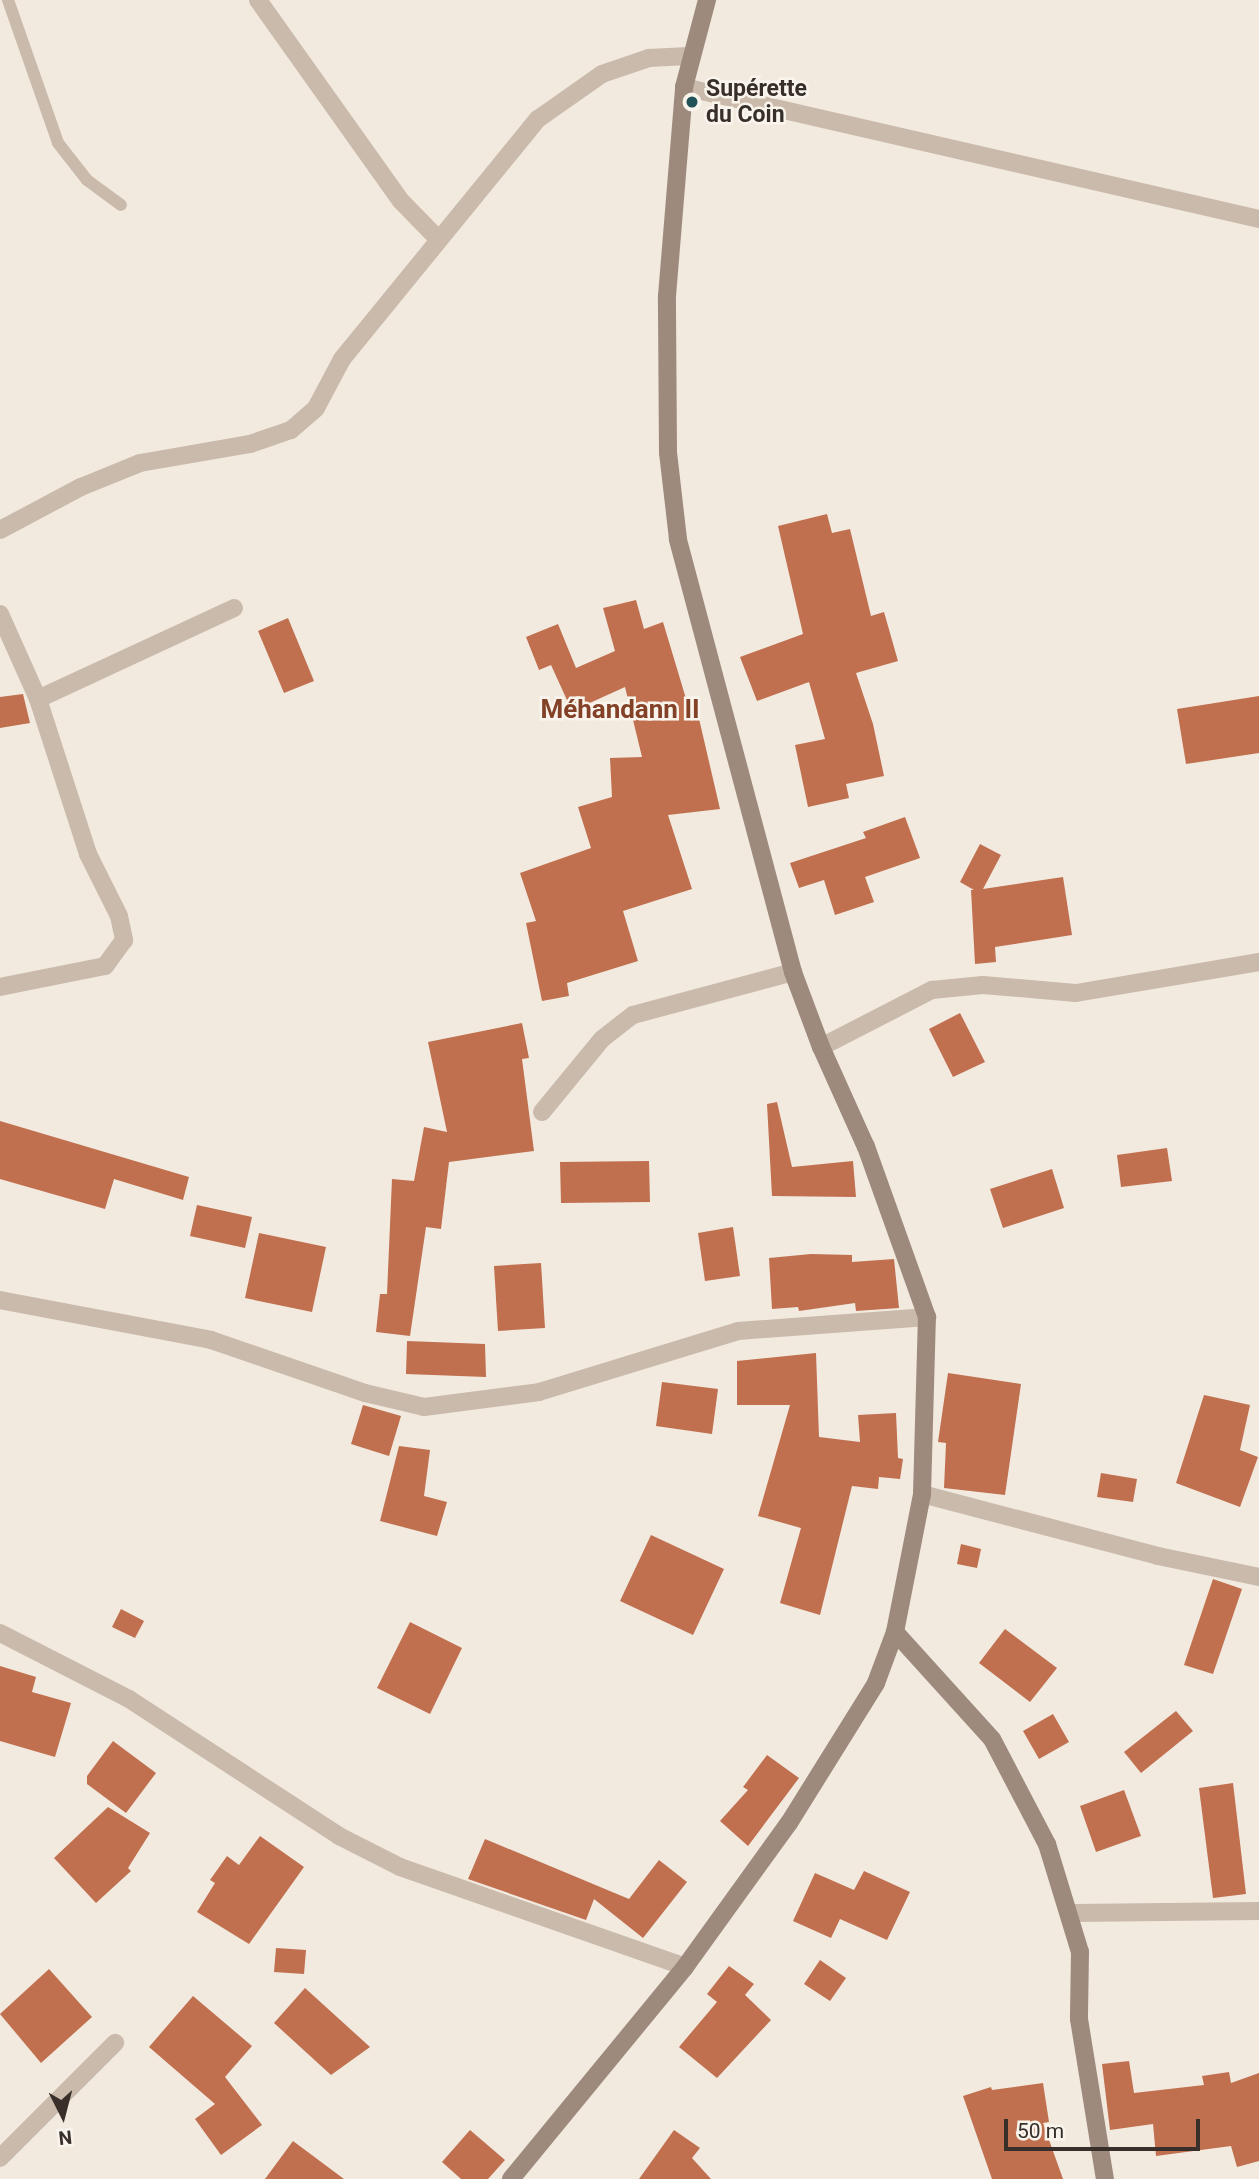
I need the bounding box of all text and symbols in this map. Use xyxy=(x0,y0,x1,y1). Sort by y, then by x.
place label: Supérette du Coin xyxy=(706,75,807,129)
marker: Supérette du Coin xyxy=(684,94,700,110)
district label: Méhandann II xyxy=(540,694,700,726)
north arrow xyxy=(28,2081,98,2151)
scale bar xyxy=(1007,2106,1203,2150)
text: 50 m xyxy=(1017,2119,1064,2143)
text: N xyxy=(57,2125,73,2150)

